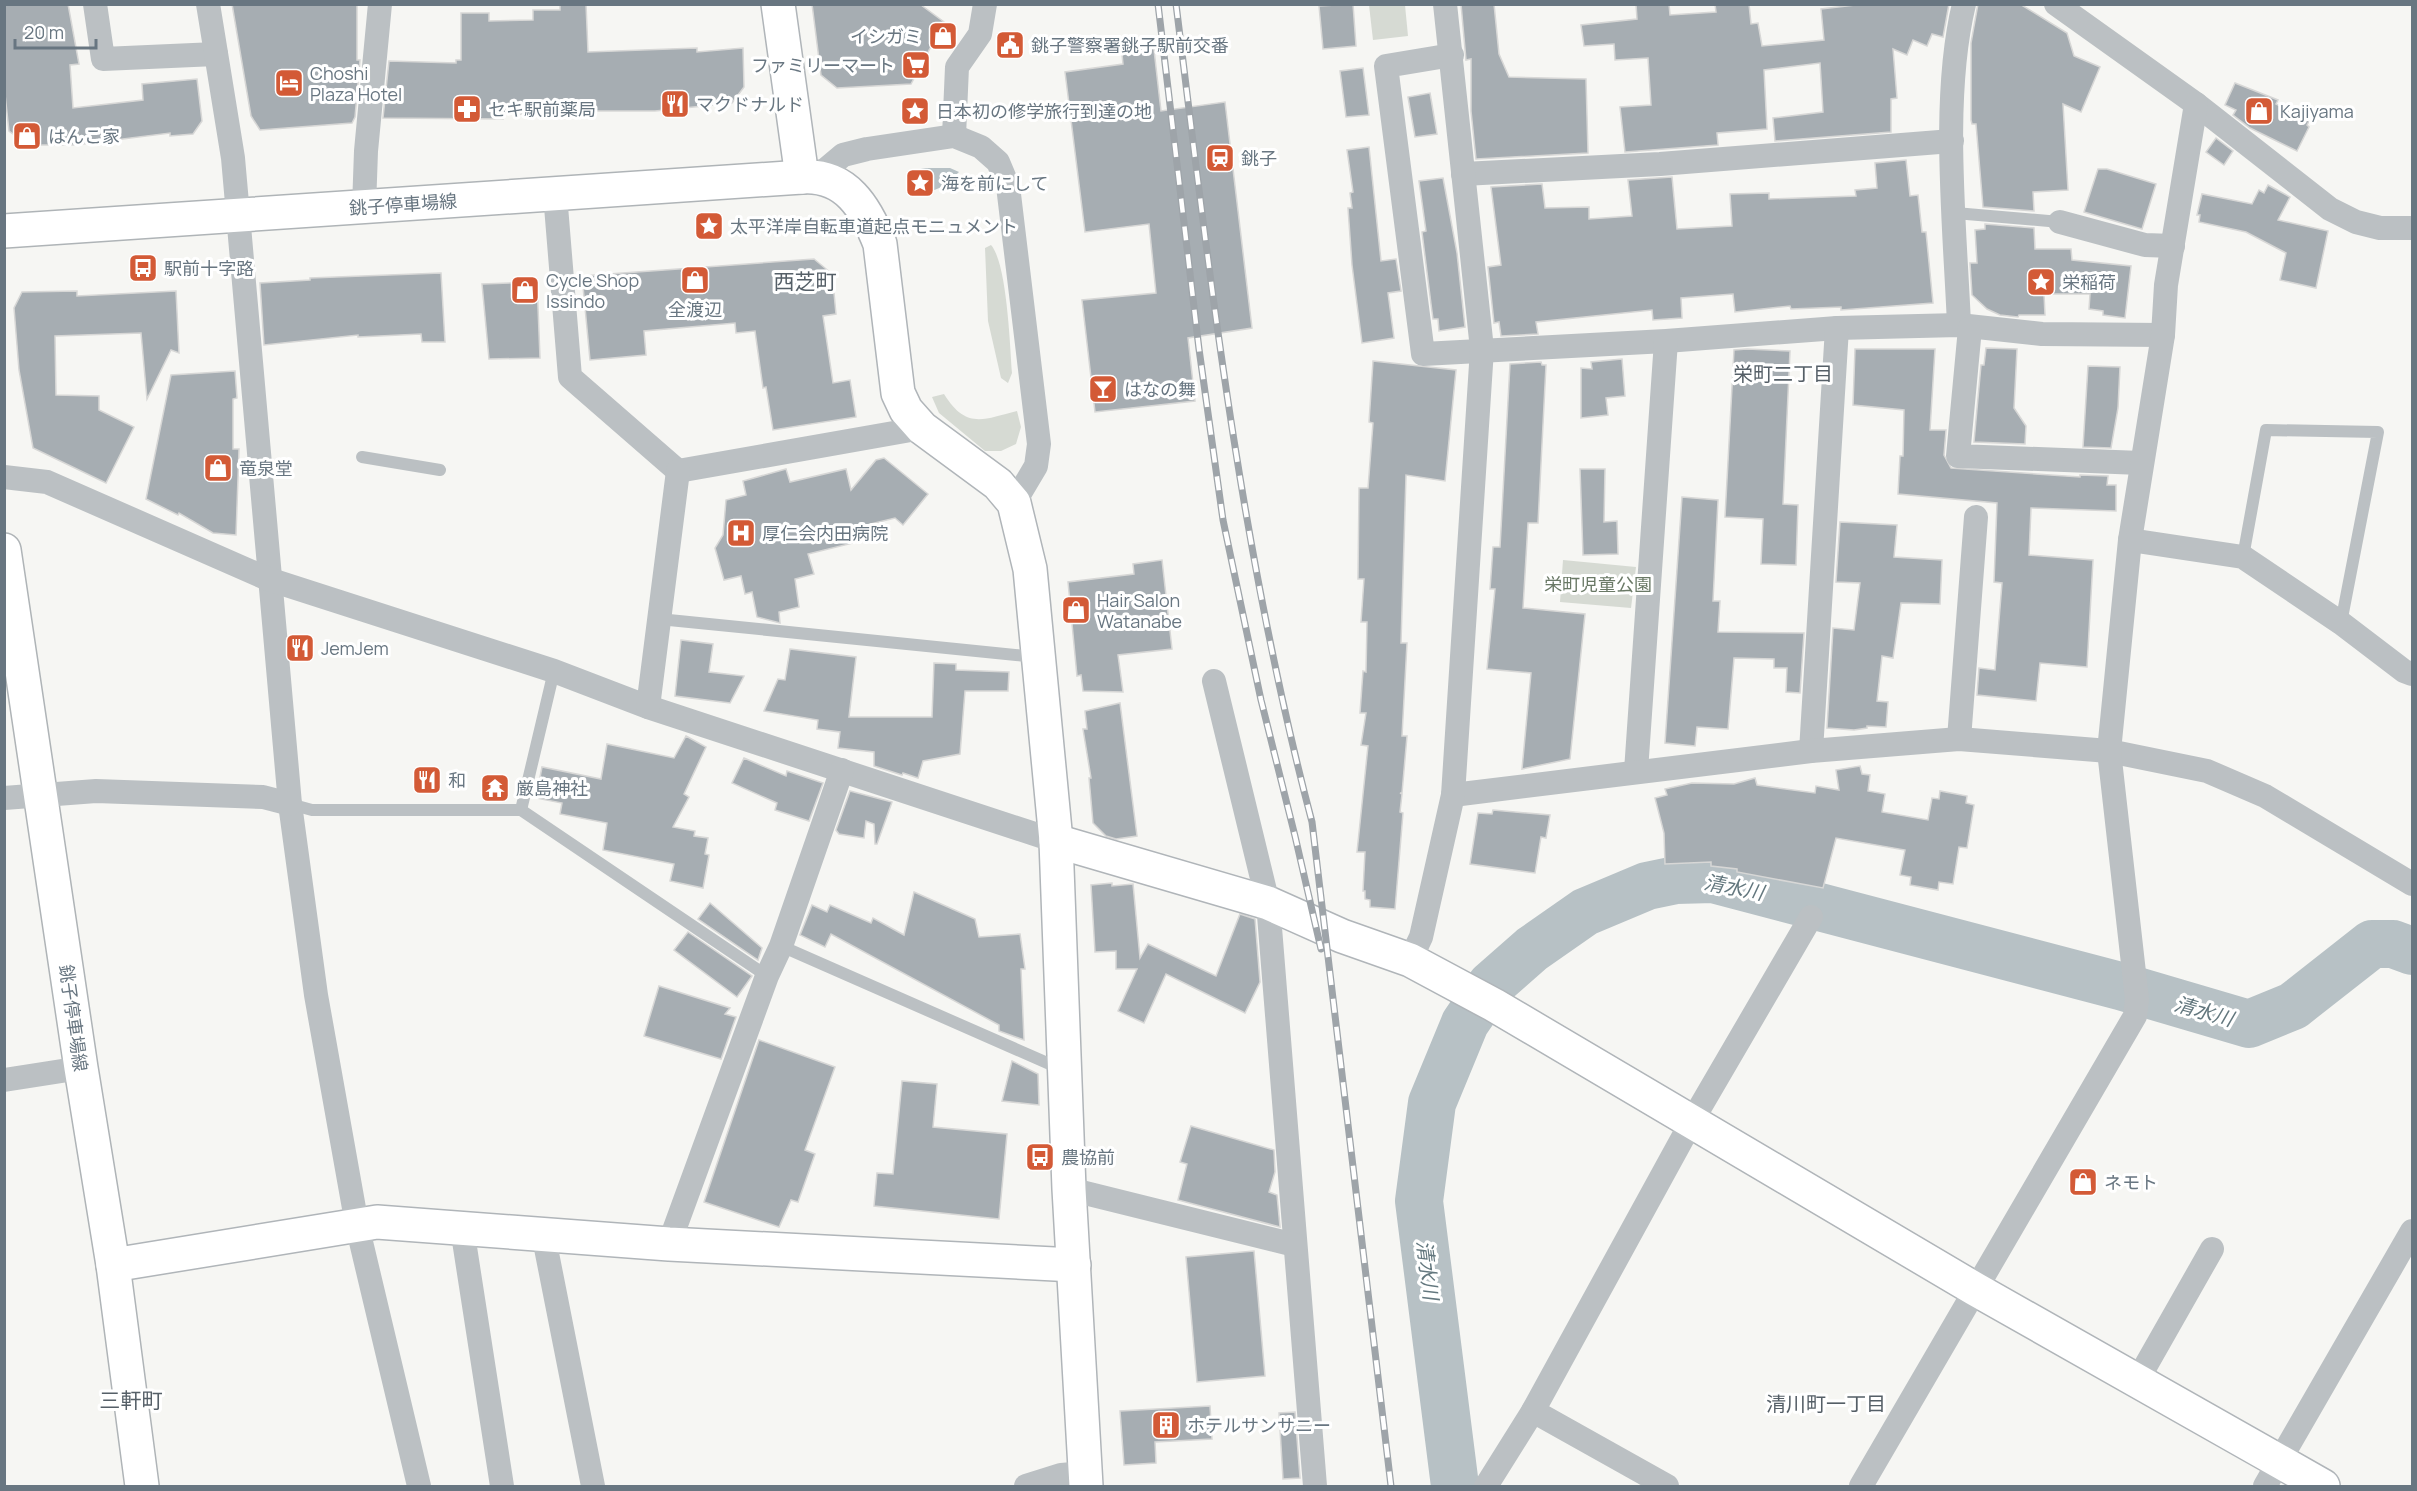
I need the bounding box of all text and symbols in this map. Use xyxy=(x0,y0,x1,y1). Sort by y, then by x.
scale bar xyxy=(15,12,96,50)
text: 20 m xyxy=(24,20,64,44)
shop icon: イシガミ xyxy=(927,20,959,52)
place label: イシガミ xyxy=(850,24,922,48)
public building icon: 銚子警察署銚子駅前交番 xyxy=(994,29,1026,61)
place label: 銚子警察署銚子駅前交番 xyxy=(1031,33,1229,57)
supermarket icon: ファミリーマート xyxy=(900,49,932,81)
place label: ファミリーマート xyxy=(751,53,895,77)
place label: Choshi Plaza Hotel xyxy=(310,61,402,106)
hotel icon: Choshi Plaza Hotel xyxy=(273,67,305,99)
restaurant icon: マクドナルド xyxy=(659,88,691,120)
place label: マクドナルド xyxy=(696,92,804,116)
pharmacy icon: セキ駅前薬局 xyxy=(451,93,483,125)
place icon: 日本初の修学旅行到達の地 xyxy=(899,95,931,127)
shop icon: Kajiyama xyxy=(2243,95,2275,127)
place label: セキ駅前薬局 xyxy=(488,97,596,121)
place label: 日本初の修学旅行到達の地 xyxy=(936,99,1152,123)
place label: Kajiyama xyxy=(2280,99,2354,123)
shop icon: はんこ家 xyxy=(11,120,43,152)
place label: はんこ家 xyxy=(48,124,120,148)
station icon: 銚子 xyxy=(1204,142,1236,174)
place label: 銚子 xyxy=(1241,146,1277,170)
place icon: 海を前にして xyxy=(904,167,936,199)
place label: 海を前にして xyxy=(941,171,1048,195)
street label: 銚子停車場線 xyxy=(348,188,458,220)
place icon: 太平洋岸自転車道起点モニュメント xyxy=(693,210,725,242)
place label: 太平洋岸自転車道起点モニュメント xyxy=(730,214,1018,238)
bus stop icon: 駅前十字路 xyxy=(127,252,159,284)
place label: 駅前十字路 xyxy=(164,256,254,280)
shop icon: 全渡辺 xyxy=(679,264,711,296)
place icon: 栄稲荷 xyxy=(2025,266,2057,298)
district label: 西芝町 xyxy=(774,267,837,295)
place label: Cycle Shop Issindo xyxy=(546,268,639,313)
place label: 栄稲荷 xyxy=(2062,270,2116,294)
shop icon: Cycle Shop Issindo xyxy=(509,274,541,306)
place label: 全渡辺 xyxy=(668,297,722,321)
district label: 栄町二丁目 xyxy=(1733,360,1833,387)
bar icon: はなの舞 xyxy=(1087,373,1119,405)
place label: はなの舞 xyxy=(1124,377,1196,401)
shop icon: 竜泉堂 xyxy=(202,452,234,484)
place label: 竜泉堂 xyxy=(239,456,293,480)
hospital icon: 厚仁会内田病院 xyxy=(725,517,757,549)
place label: 厚仁会内田病院 xyxy=(762,521,888,545)
park label: 栄町児童公園 xyxy=(1544,572,1652,596)
place label: Hair Salon Watanabe xyxy=(1097,588,1182,633)
shop icon: Hair Salon Watanabe xyxy=(1060,594,1092,626)
restaurant icon: JemJem xyxy=(284,632,316,664)
place label: JemJem xyxy=(321,636,389,660)
restaurant icon: 和 xyxy=(411,764,443,796)
place label: 和 xyxy=(448,768,466,792)
temple icon: 厳島神社 xyxy=(479,772,511,804)
place label: 厳島神社 xyxy=(516,776,588,800)
water label: 清水川 xyxy=(1702,868,1768,906)
street label: 銚子停車場線 xyxy=(55,963,93,1073)
water label: 清水川 xyxy=(2171,990,2238,1033)
bus stop icon: 農協前 xyxy=(1024,1141,1056,1173)
place label: 農協前 xyxy=(1061,1145,1115,1169)
shop icon: ネモト xyxy=(2067,1166,2099,1198)
place label: ネモト xyxy=(2104,1170,2158,1194)
water label: 清水川 xyxy=(1411,1239,1445,1303)
district label: 三軒町 xyxy=(100,1386,163,1414)
district label: 清川町一丁目 xyxy=(1766,1390,1886,1417)
building icon: ホテルサンサニー xyxy=(1150,1409,1182,1441)
place label: ホテルサンサニー xyxy=(1187,1413,1331,1437)

